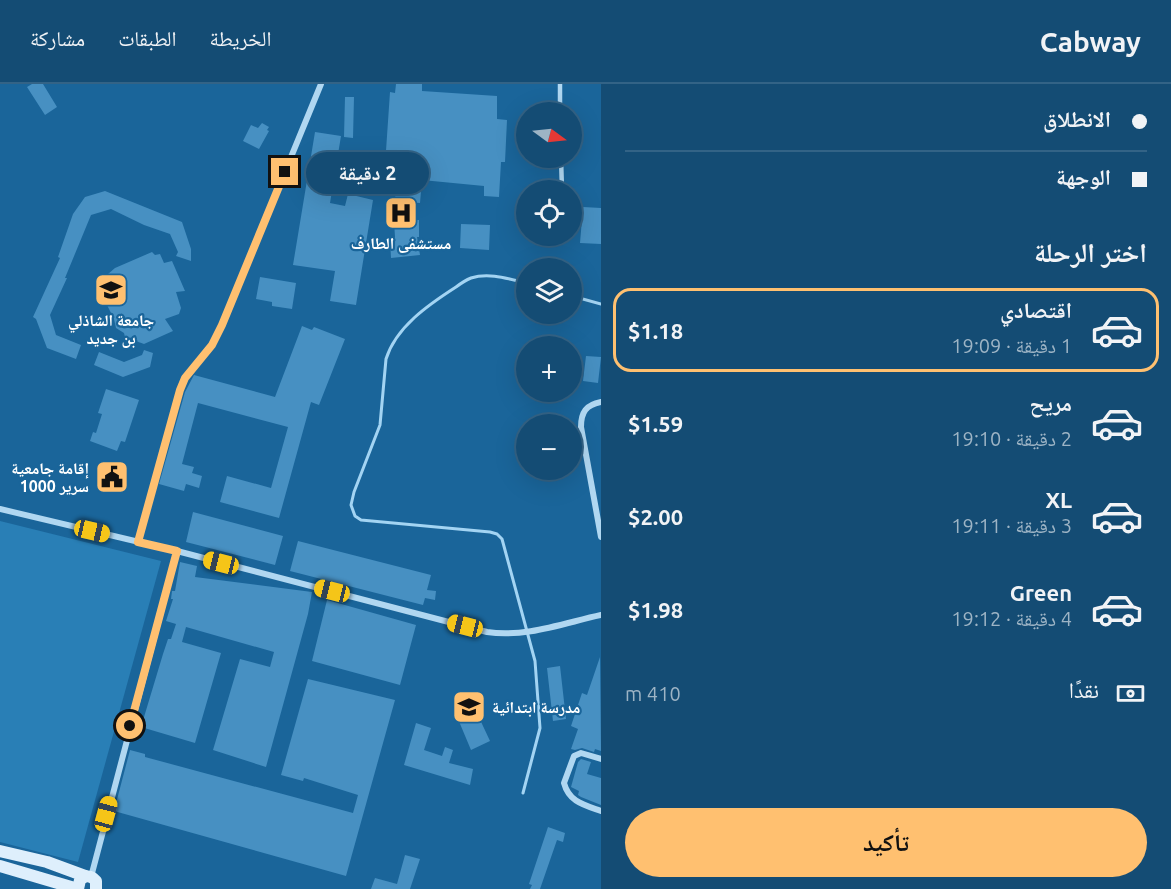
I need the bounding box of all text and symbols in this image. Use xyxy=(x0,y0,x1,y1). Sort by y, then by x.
text: مشاركة xyxy=(30,26,85,50)
text: الطبقات xyxy=(118,26,177,50)
text: الخريطة xyxy=(210,26,271,50)
text: Cabway xyxy=(1040,26,1141,57)
north arrow xyxy=(516,102,582,168)
map controls xyxy=(516,102,582,480)
text: الانطلاق xyxy=(1043,106,1111,131)
callout: 2 دقيقة xyxy=(306,151,429,193)
route end xyxy=(271,158,298,185)
text: 2 دقيقة xyxy=(338,161,397,184)
text: الوجهة xyxy=(1056,164,1111,189)
button: locate xyxy=(516,180,582,246)
hospital icon: مستشفى الطارف xyxy=(383,195,419,231)
place label: مستشفى الطارف xyxy=(351,234,451,253)
text: اختر الرحلة xyxy=(1034,237,1147,267)
button: layers xyxy=(516,258,582,324)
school or university icon: جامعة الشاذلي بن جديد xyxy=(93,272,129,308)
text: اقتصادي xyxy=(1000,297,1072,322)
icon: car xyxy=(1090,303,1144,357)
place label: جامعة الشاذلي بن جديد xyxy=(68,311,154,348)
text: $1.18 xyxy=(628,318,683,343)
text: 1 دقيقة · 19:09 xyxy=(951,334,1072,357)
button: + xyxy=(516,336,582,402)
text: مريح xyxy=(1029,390,1072,415)
icon: car xyxy=(1090,396,1144,450)
text: $1.59 xyxy=(628,411,683,436)
button: − xyxy=(516,414,582,480)
text: 2 دقيقة · 19:10 xyxy=(951,427,1072,450)
place label: إقامة جامعية 1000 سرير xyxy=(11,459,89,495)
public building icon: إقامة جامعية 1000 سرير xyxy=(94,459,130,495)
text: XL xyxy=(1045,487,1072,512)
icon: car xyxy=(1090,489,1144,543)
text: $2.00 xyxy=(628,504,683,529)
text: 3 دقيقة · 19:11 xyxy=(951,514,1072,537)
car xyxy=(72,518,112,544)
car xyxy=(201,550,241,576)
car xyxy=(312,578,352,604)
text: Green xyxy=(1010,580,1072,605)
icon: car xyxy=(1090,582,1144,636)
text: $1.98 xyxy=(628,597,683,622)
text: 4 دقيقة · 19:12 xyxy=(951,607,1072,630)
car xyxy=(445,613,485,639)
text: نقدًا xyxy=(1069,677,1099,702)
icon: cash xyxy=(1114,677,1147,710)
text: 410 m xyxy=(625,682,681,705)
school or university icon: مدرسة ابتدائية xyxy=(451,689,487,725)
place label: مدرسة ابتدائية xyxy=(492,698,580,717)
route start xyxy=(116,712,143,739)
car xyxy=(93,794,119,834)
button: تأكيد xyxy=(625,808,1147,877)

